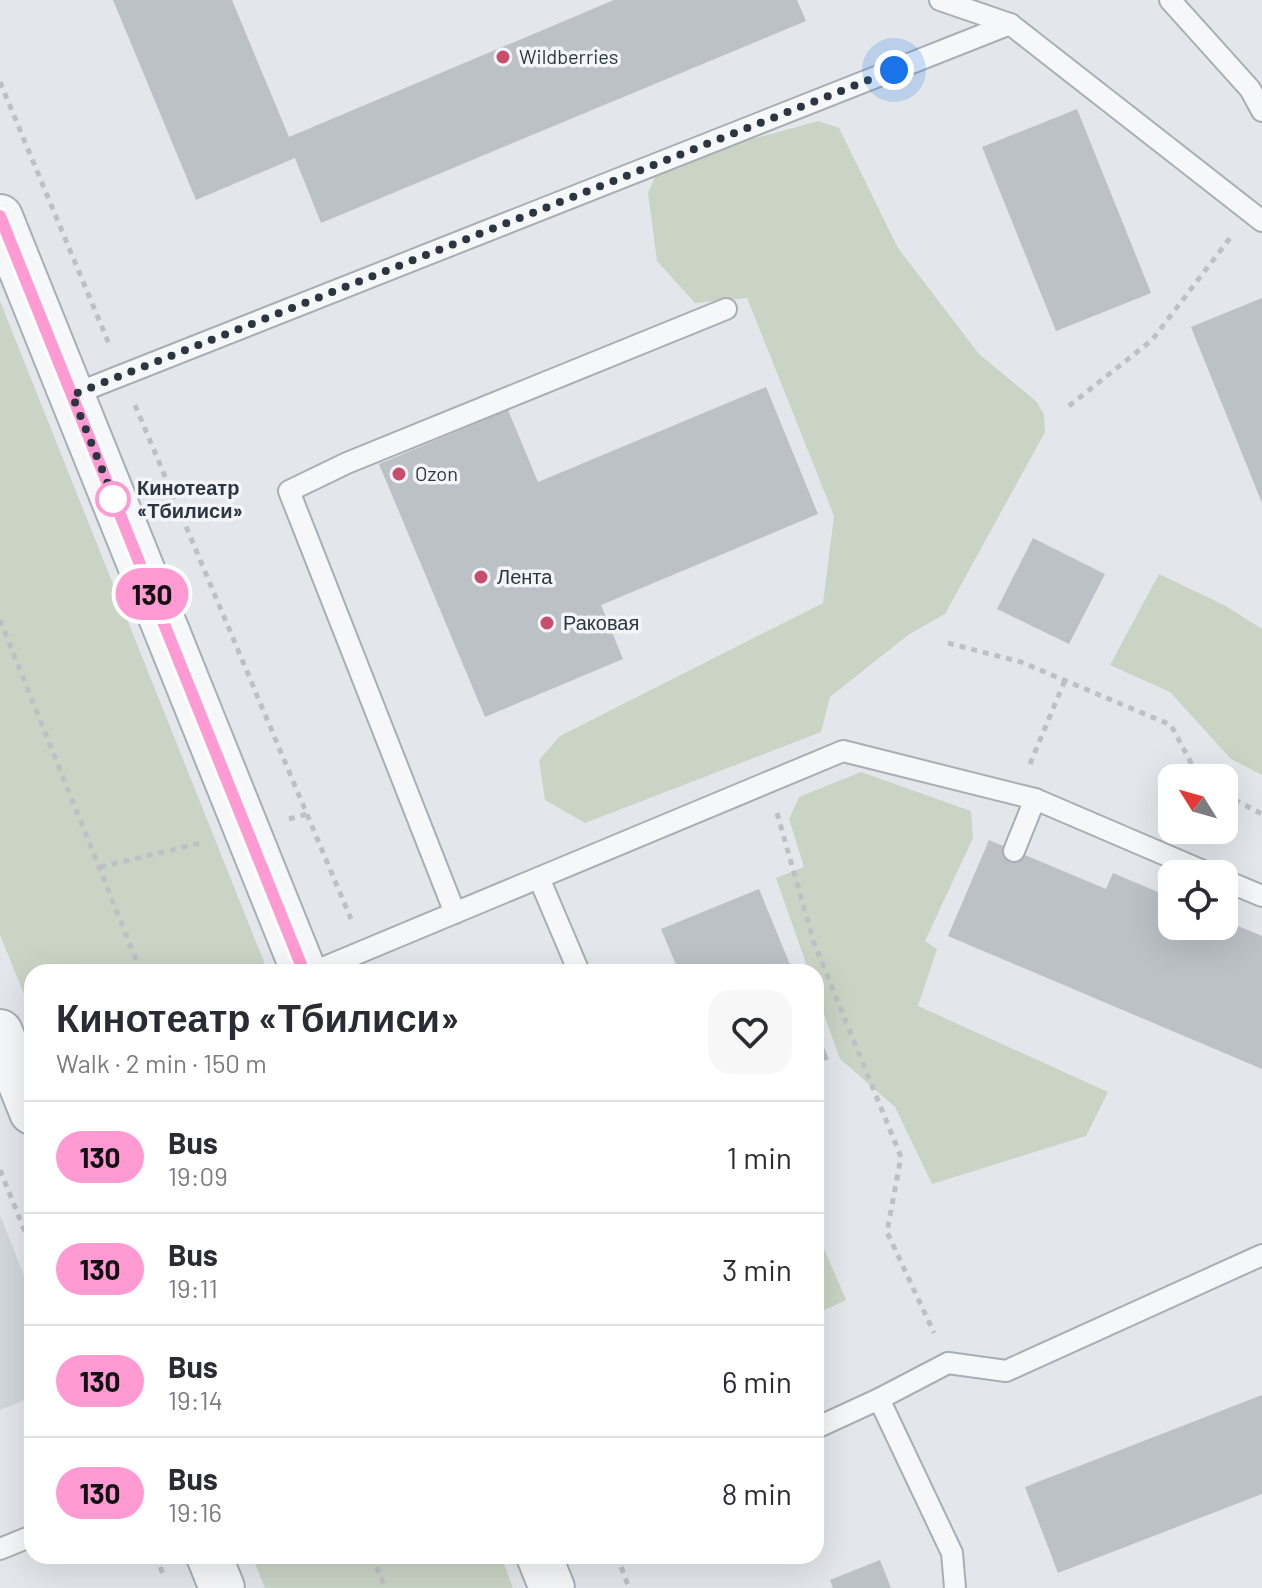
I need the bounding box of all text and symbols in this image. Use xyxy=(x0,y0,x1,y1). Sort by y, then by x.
place label: Wildberries xyxy=(519,44,618,68)
marker: Wildberries xyxy=(494,48,512,66)
your location xyxy=(874,50,914,90)
place label: Ozon xyxy=(415,461,458,485)
marker: Ozon xyxy=(390,465,408,483)
place label: Кинотеатр «Тбилиси» xyxy=(137,475,243,522)
marker: Кинотеатр «Тбилиси» xyxy=(96,482,130,516)
place label: Лента xyxy=(497,564,553,588)
line badge: 130 xyxy=(106,568,198,620)
marker: Лента xyxy=(472,568,490,586)
text: 130 xyxy=(132,577,173,611)
place label: Раковая xyxy=(563,610,639,634)
marker: Раковая xyxy=(538,614,556,632)
north arrow xyxy=(1158,764,1238,844)
map controls xyxy=(1158,764,1238,940)
button: locate xyxy=(1158,860,1238,940)
button: heart xyxy=(708,990,792,1074)
text: Кинотеатр «Тбилиси» xyxy=(56,994,460,1040)
text: Walk · 2 min · 150 m xyxy=(56,1047,267,1078)
text: Bus xyxy=(168,1124,218,1160)
text: 1 min xyxy=(727,1139,792,1175)
text: 130 xyxy=(80,1140,121,1174)
text: 19:09 xyxy=(168,1160,228,1191)
text: Bus xyxy=(168,1236,218,1272)
text: 3 min xyxy=(722,1251,792,1287)
text: 130 xyxy=(80,1252,121,1286)
text: 19:11 xyxy=(168,1272,218,1303)
text: Bus xyxy=(168,1348,218,1384)
text: 6 min xyxy=(722,1363,792,1399)
text: 130 xyxy=(80,1364,121,1398)
text: 19:14 xyxy=(168,1384,223,1415)
text: Bus xyxy=(168,1460,218,1496)
text: 8 min xyxy=(722,1475,792,1511)
text: 130 xyxy=(80,1476,121,1510)
text: 19:16 xyxy=(168,1496,222,1527)

